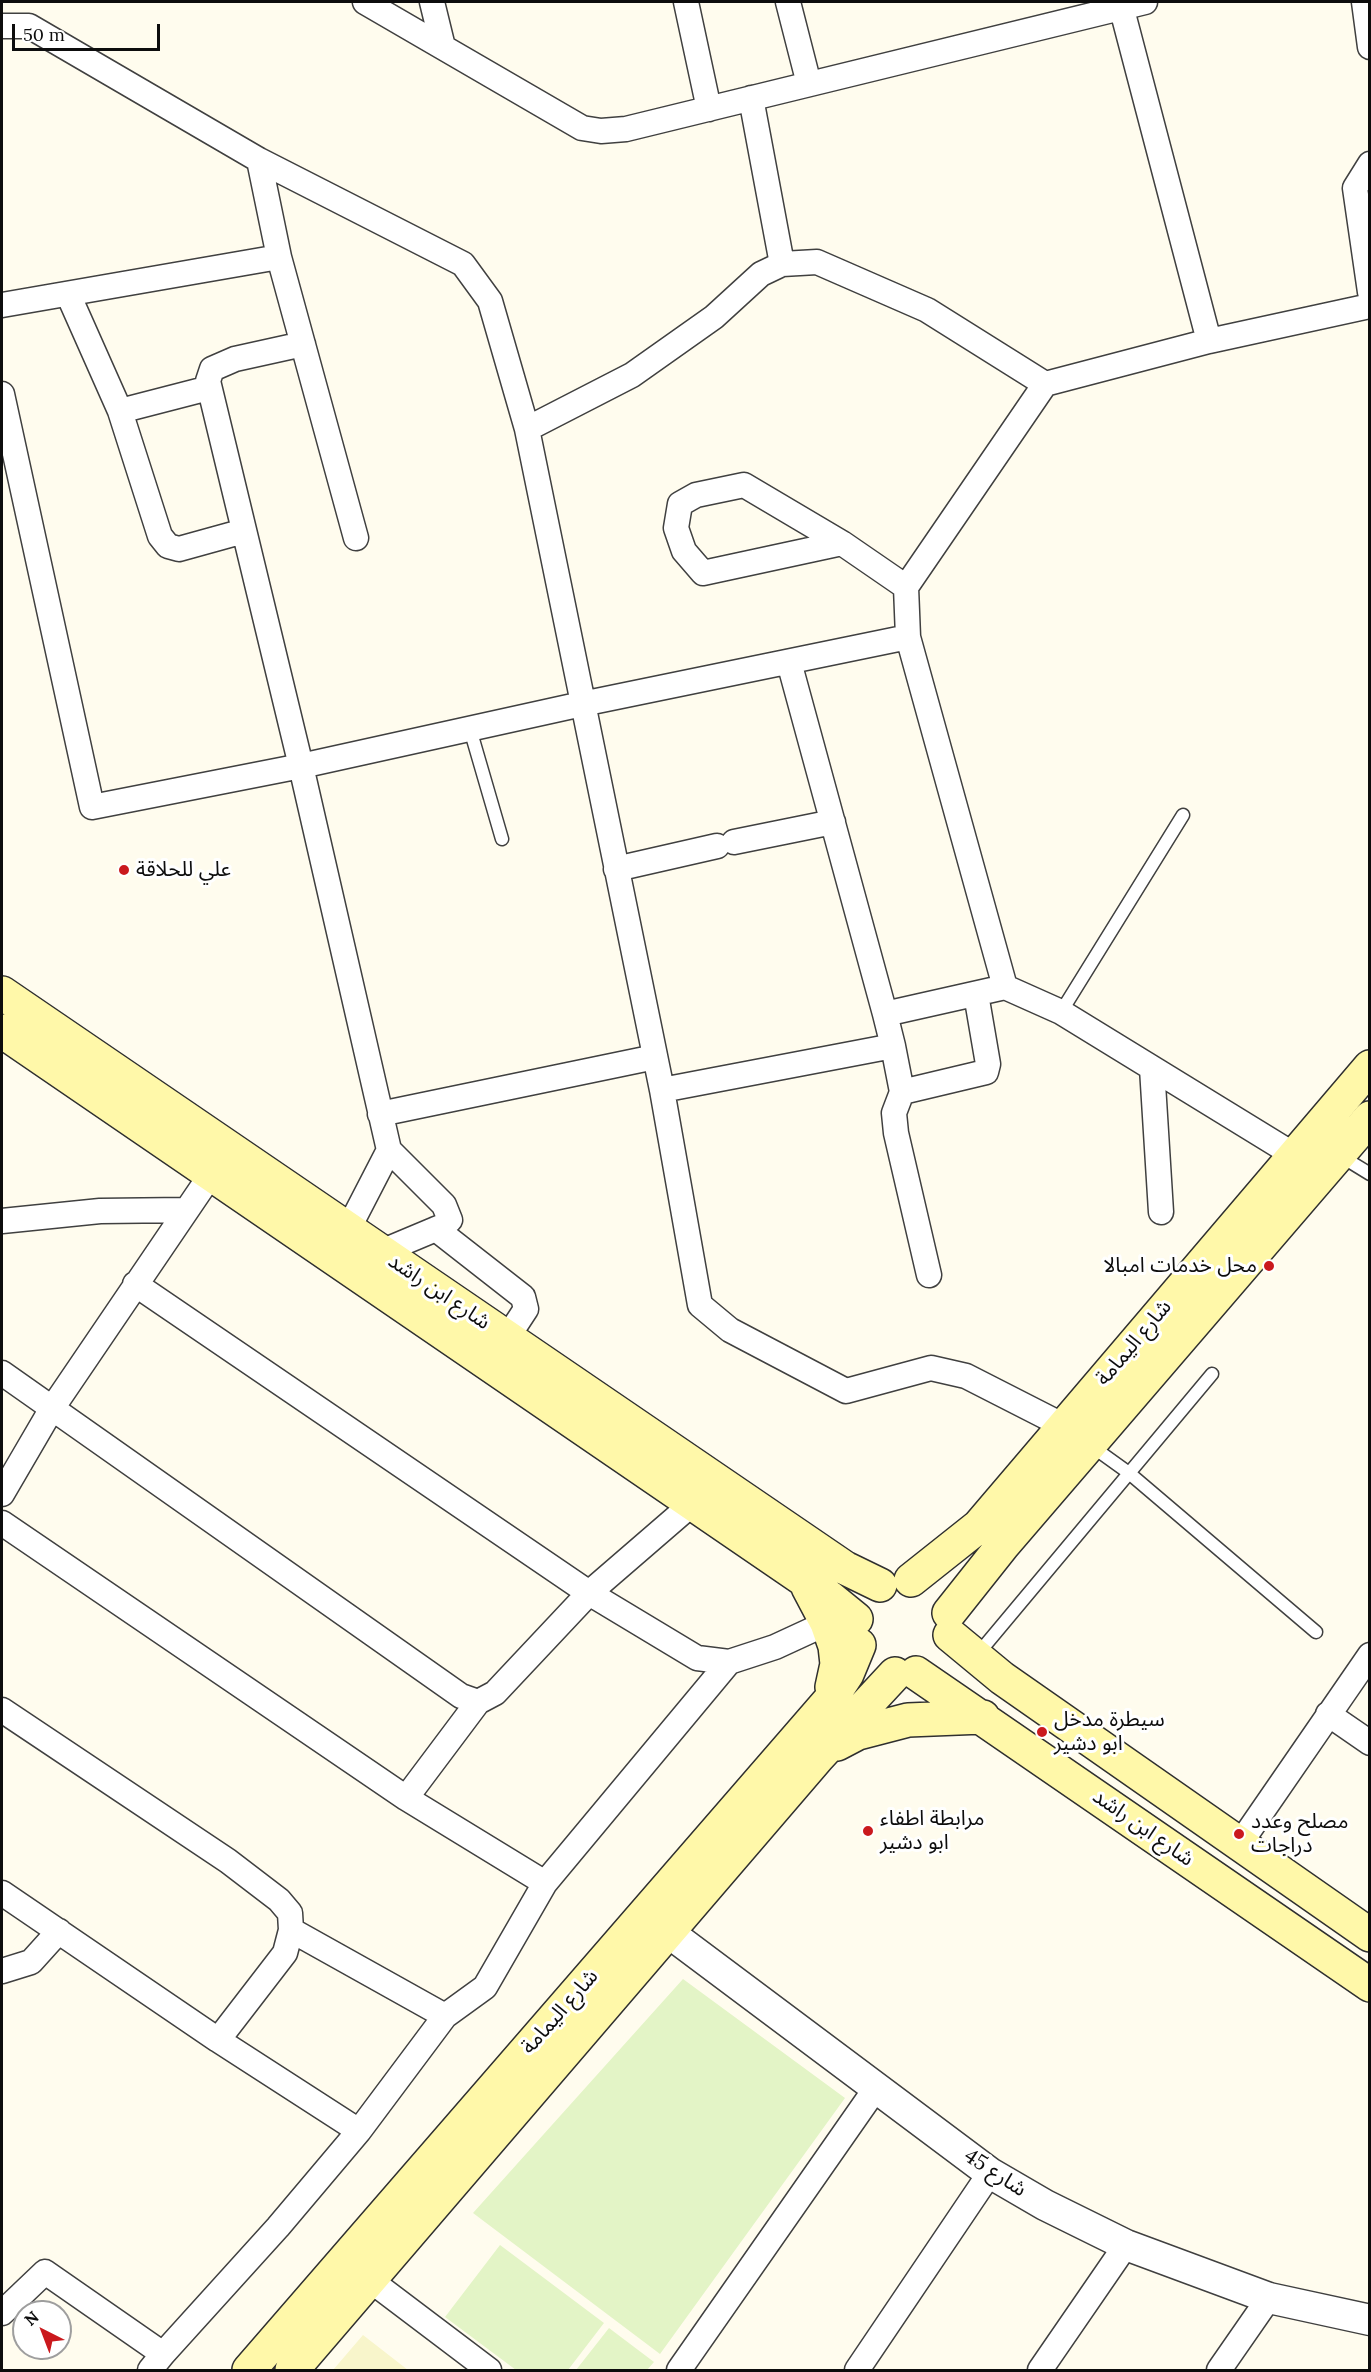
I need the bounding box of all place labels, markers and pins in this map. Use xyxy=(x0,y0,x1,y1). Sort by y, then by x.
place label: علي للحلاقة xyxy=(136,857,231,883)
marker: علي للحلاقة xyxy=(117,863,131,877)
place label: محل خدمات امبالا xyxy=(1103,1253,1257,1279)
marker: محل خدمات امبالا xyxy=(1262,1259,1276,1273)
place label: سيطرة مدخل ابو دشير xyxy=(1054,1707,1165,1757)
marker: سيطرة مدخل ابو دشير xyxy=(1035,1725,1049,1739)
place label: مرابطة اطفاء ابو دشير xyxy=(880,1806,984,1856)
place label: مصلح وعدد دراجات xyxy=(1251,1809,1349,1859)
marker: مرابطة اطفاء ابو دشير xyxy=(861,1824,875,1838)
marker: مصلح وعدد دراجات xyxy=(1232,1827,1246,1841)

